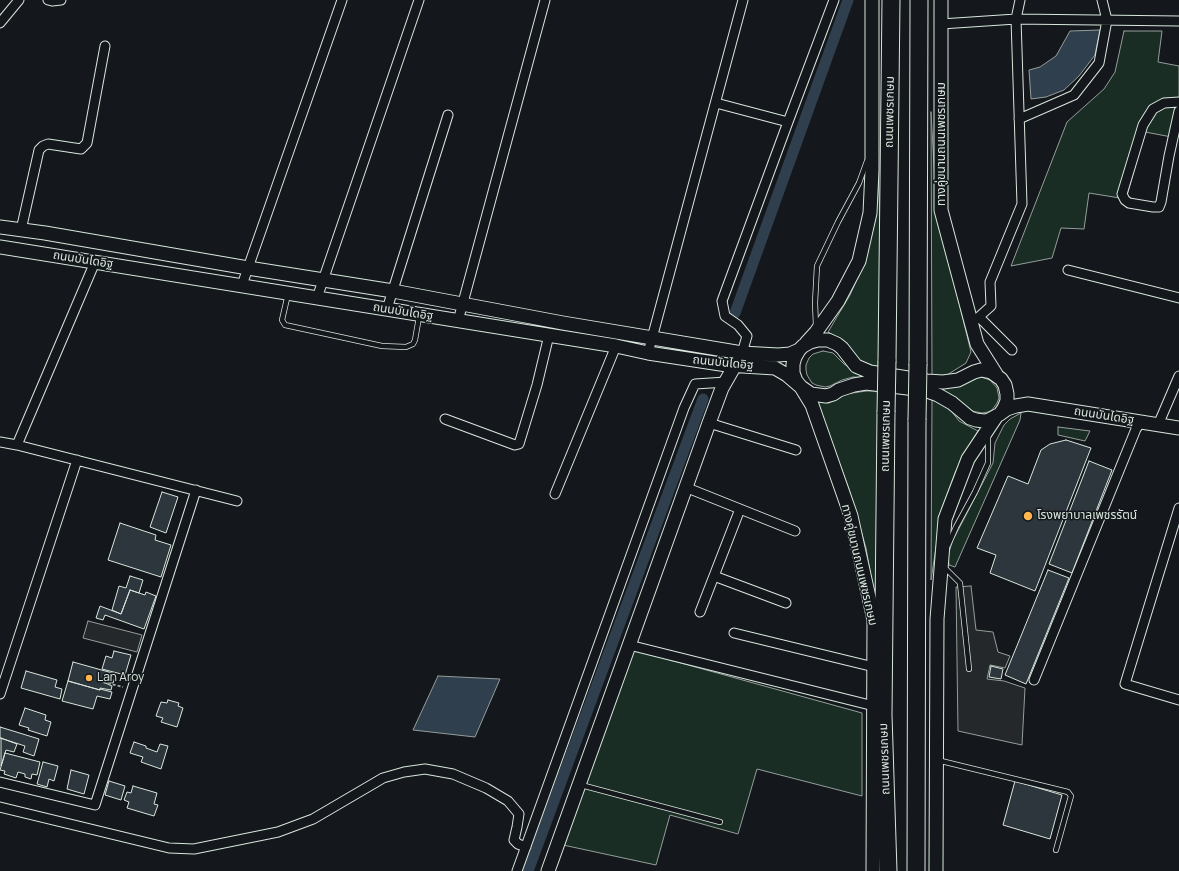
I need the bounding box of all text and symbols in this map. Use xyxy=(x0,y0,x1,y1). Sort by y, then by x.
street label: ถนนเพชรเกษม xyxy=(882,76,898,148)
street label: ทางคู่ขนานถนนเพชรเกษม xyxy=(935,82,949,206)
street label: ถนนบันไดอิฐ xyxy=(52,248,114,272)
street label: ถนนบันไดอิฐ xyxy=(372,300,434,324)
street label: ถนนบันไดอิฐ xyxy=(692,353,754,373)
street label: ถนนเพชรเกษม xyxy=(878,400,894,472)
street label: ถนนบันไดอิฐ xyxy=(1073,404,1135,428)
street label: ทางคู่ขนานถนนเพชรเกษม xyxy=(838,503,880,627)
place label: โรงพยาบาลเพชรรัตน์ xyxy=(1037,509,1137,523)
marker: โรงพยาบาลเพชรรัตน์ xyxy=(1022,510,1034,522)
place label: Lan Aroy xyxy=(97,671,144,685)
marker: Lan Aroy xyxy=(84,673,94,683)
street label: ถนนเพชรเกษม xyxy=(877,723,893,795)

